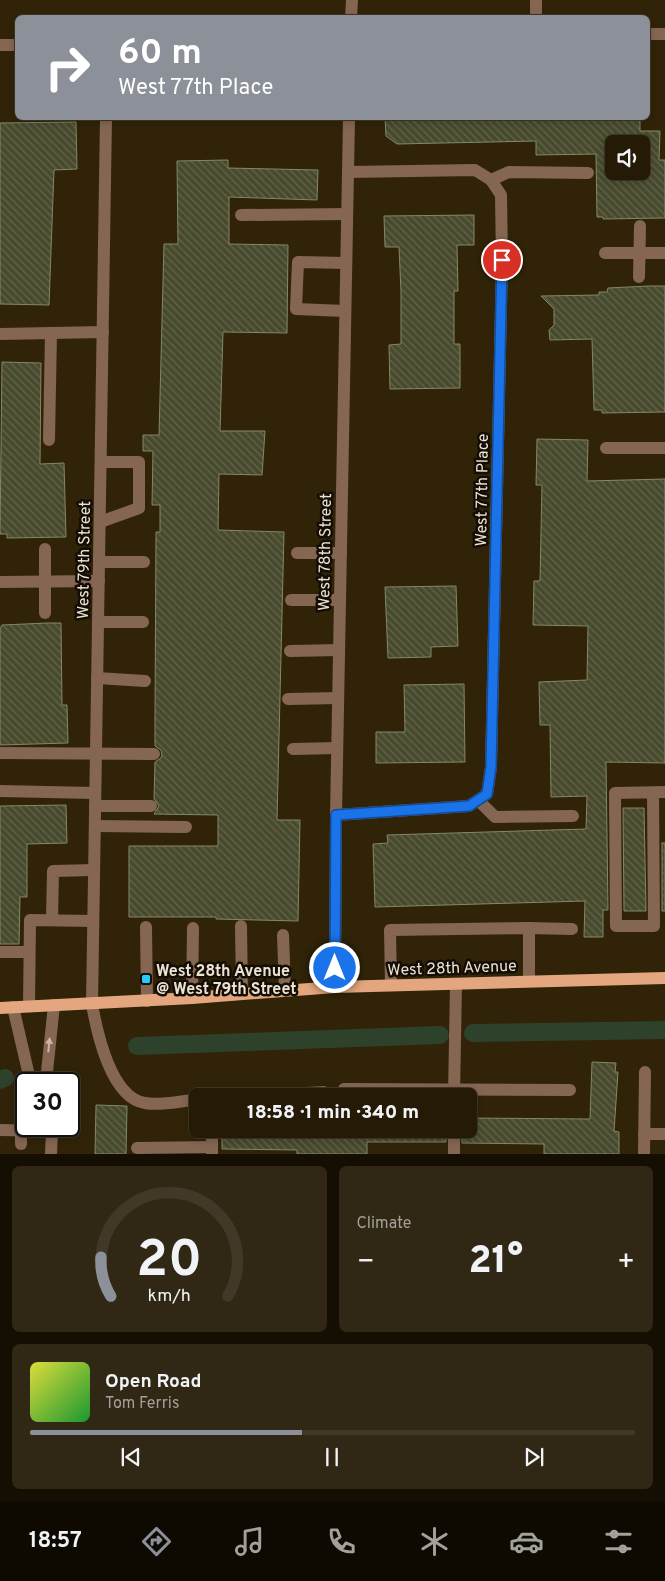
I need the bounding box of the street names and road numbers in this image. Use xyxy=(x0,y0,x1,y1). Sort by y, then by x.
street label: West 77th Place xyxy=(472,433,494,547)
street label: West 78th Street xyxy=(315,493,337,611)
street label: West 79th Street xyxy=(74,501,96,619)
street label: West 28th Avenue xyxy=(387,957,517,981)

